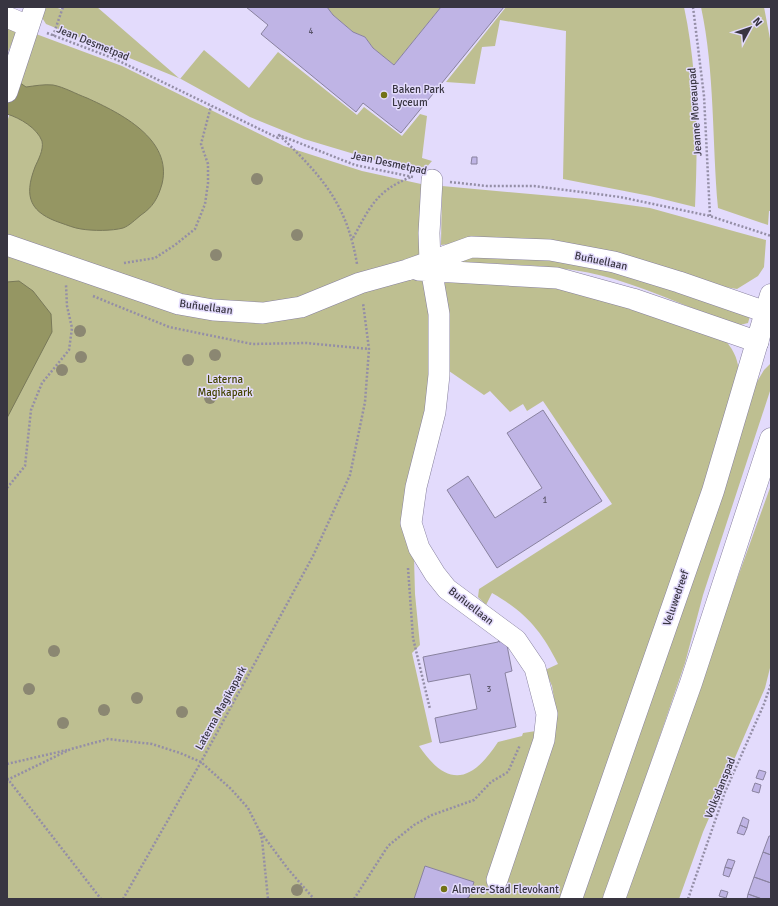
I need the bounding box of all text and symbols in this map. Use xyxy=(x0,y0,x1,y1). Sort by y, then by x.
north arrow xyxy=(730,8,770,48)
text: N xyxy=(750,15,765,29)
street label: Jean Desmetpad xyxy=(55,23,131,64)
house number: 4 xyxy=(309,26,314,37)
street label: Jeanne Moreaupad xyxy=(685,67,705,157)
place label: Baken Park Lyceum xyxy=(392,83,445,109)
marker: Baken Park Lyceum xyxy=(379,90,389,100)
street label: Jean Desmetpad xyxy=(350,149,428,177)
street label: Buñuellaan xyxy=(573,249,629,273)
street label: Buñuellaan xyxy=(179,297,233,317)
park label: Laterna Magikapark xyxy=(197,373,253,399)
house number: 1 xyxy=(543,495,548,506)
street label: Veluwedreef xyxy=(660,567,692,628)
street label: Buñuellaan xyxy=(446,584,496,628)
street label: Laterna Magikapark xyxy=(193,663,250,752)
house number: 3 xyxy=(487,684,492,695)
street label: Volksdanspad xyxy=(702,756,738,820)
place label: Almere-Stad Flevokant xyxy=(452,883,559,896)
marker: Almere-Stad Flevokant xyxy=(439,884,449,894)

